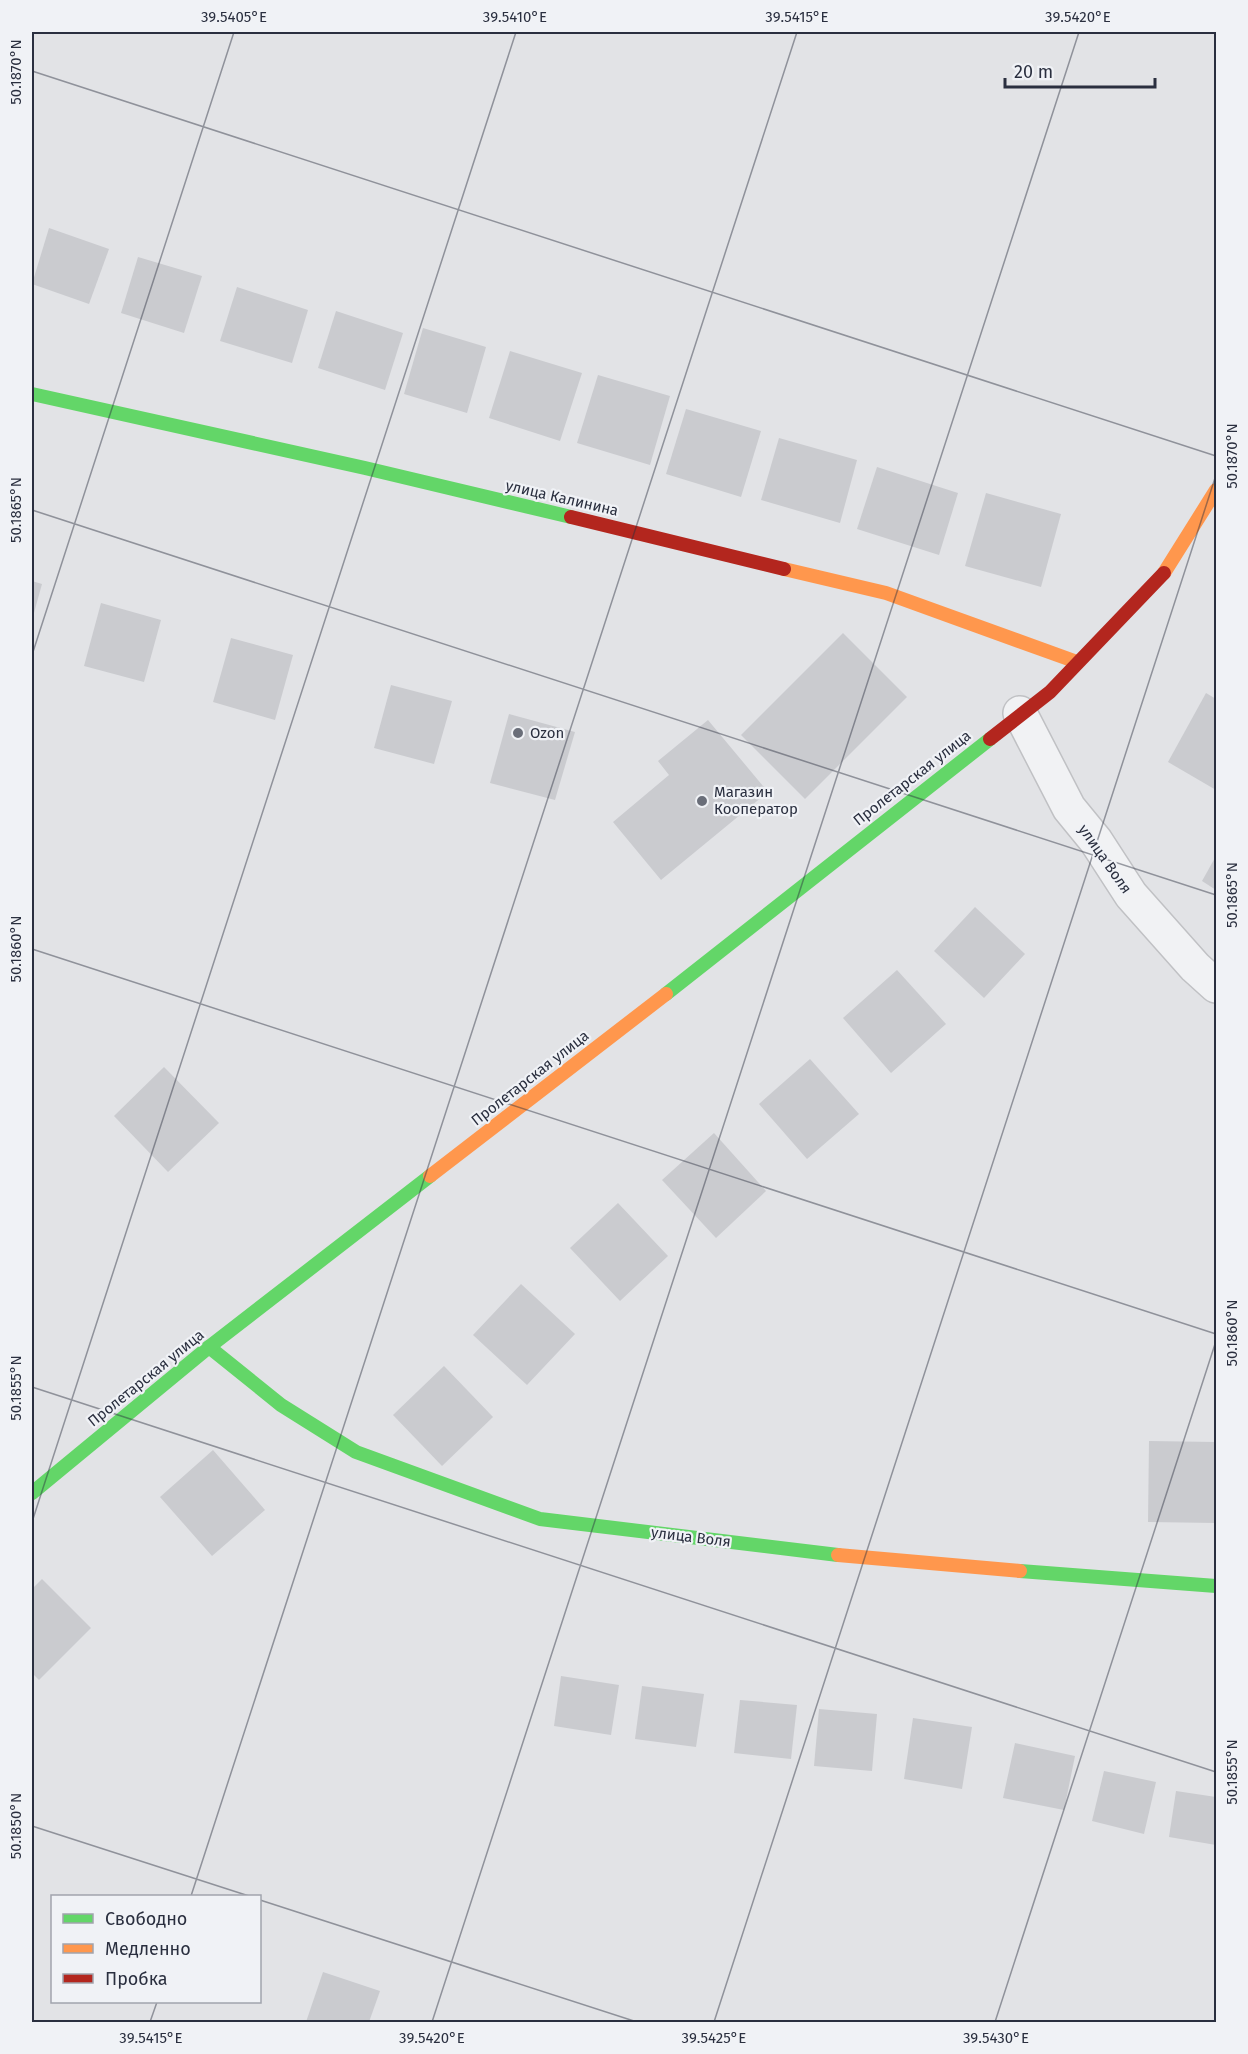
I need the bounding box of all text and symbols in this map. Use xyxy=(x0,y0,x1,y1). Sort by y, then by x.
text: 39.5405°E xyxy=(201,8,267,26)
text: 39.5410°E xyxy=(483,8,547,26)
text: 39.5415°E xyxy=(765,8,829,26)
text: 39.5420°E xyxy=(1045,8,1111,26)
text: 50.1870°N xyxy=(7,39,25,105)
scale bar xyxy=(1005,51,1155,89)
text: 20 m xyxy=(1014,61,1053,83)
text: 50.1870°N xyxy=(1223,423,1241,489)
street label: улица Калинина xyxy=(504,476,620,520)
text: 50.1865°N xyxy=(7,477,25,543)
place label: Ozon xyxy=(530,724,564,742)
marker: Ozon xyxy=(511,726,525,740)
street label: Пролетарская улица xyxy=(850,727,974,829)
place label: Магазин Кооператор xyxy=(714,783,798,818)
marker: Магазин Кооператор xyxy=(695,794,709,808)
street label: улица Воля xyxy=(1075,821,1135,897)
text: 50.1865°N xyxy=(1223,862,1241,928)
text: 50.1860°N xyxy=(7,915,25,983)
street label: Пролетарская улица xyxy=(468,1027,592,1129)
text: 50.1860°N xyxy=(1223,1299,1241,1367)
street label: Пролетарская улица xyxy=(84,1326,208,1430)
text: 50.1855°N xyxy=(7,1355,25,1421)
street label: улица Воля xyxy=(650,1523,732,1551)
text: 50.1855°N xyxy=(1223,1739,1241,1805)
text: 50.1850°N xyxy=(7,1793,25,1859)
legend xyxy=(51,1895,261,2003)
text: Свободно xyxy=(105,1908,187,1930)
text: Медленно xyxy=(105,1938,191,1960)
text: Пробка xyxy=(105,1968,168,1990)
text: 39.5415°E xyxy=(119,2029,183,2047)
text: 39.5420°E xyxy=(399,2029,465,2047)
text: 39.5425°E xyxy=(682,2029,746,2047)
text: 39.5430°E xyxy=(963,2029,1029,2047)

